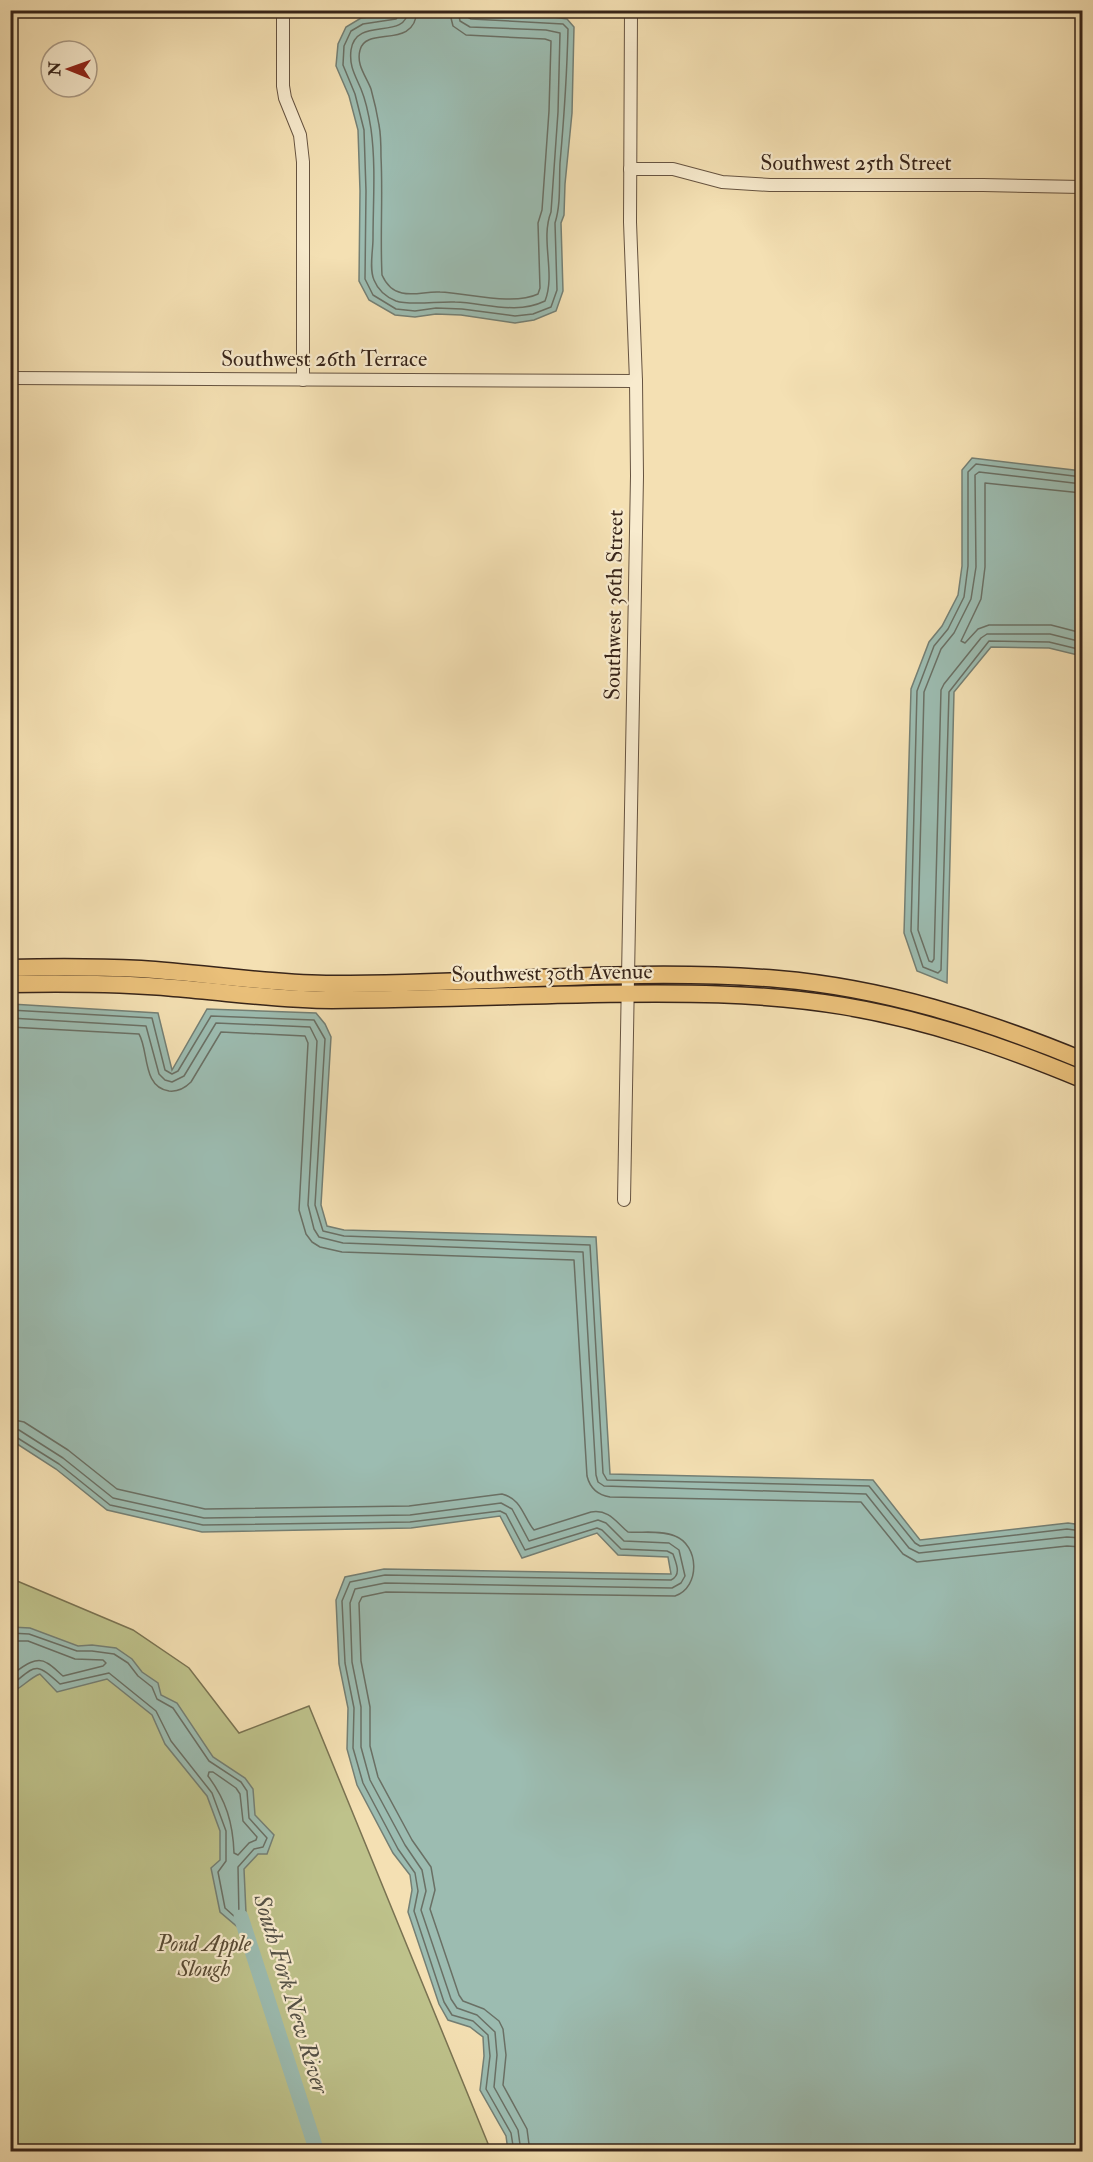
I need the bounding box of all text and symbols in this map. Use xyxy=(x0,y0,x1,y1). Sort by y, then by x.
north arrow xyxy=(39,39,99,99)
text: N xyxy=(45,61,65,77)
street label: Southwest 25th Street xyxy=(760,149,952,177)
street label: Southwest 26th Terrace xyxy=(221,345,427,373)
street label: Southwest 36th Street xyxy=(598,510,630,700)
street label: Southwest 30th Avenue xyxy=(451,957,653,989)
water label: South Fork New River xyxy=(246,1890,336,2098)
park label: Pond Apple Slough xyxy=(156,1930,252,1983)

